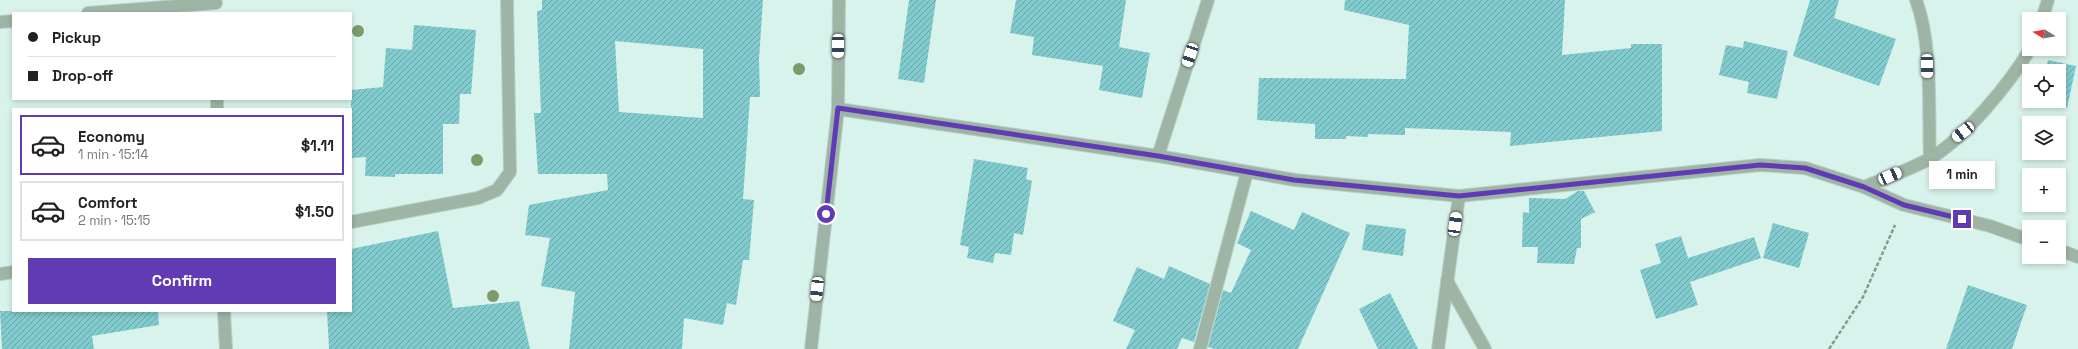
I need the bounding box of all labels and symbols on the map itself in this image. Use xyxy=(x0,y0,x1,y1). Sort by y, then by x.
north arrow xyxy=(2022,12,2066,56)
car xyxy=(832,34,844,58)
car xyxy=(1181,42,1199,68)
car xyxy=(1921,54,1933,78)
car xyxy=(1950,120,1976,144)
callout: 1 min xyxy=(1929,161,1995,189)
car xyxy=(1877,166,1903,186)
route start xyxy=(817,205,835,223)
route end xyxy=(1953,210,1971,228)
car xyxy=(1447,211,1463,237)
car xyxy=(810,276,824,302)

